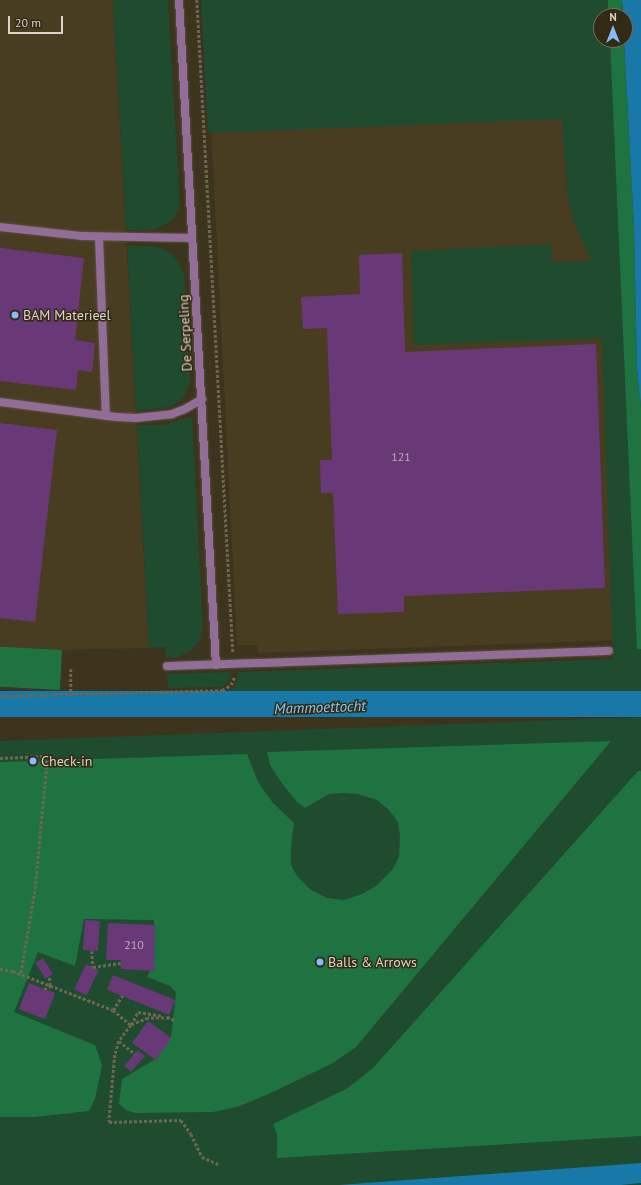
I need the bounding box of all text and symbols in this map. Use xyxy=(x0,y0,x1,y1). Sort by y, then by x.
scale bar xyxy=(10,8,65,34)
north arrow xyxy=(593,8,633,48)
text: N xyxy=(609,10,617,24)
text: 20 m xyxy=(15,15,41,30)
street label: De Serpeling xyxy=(175,294,195,372)
place label: BAM Materieel xyxy=(23,307,111,323)
marker: BAM Materieel xyxy=(10,310,20,320)
house number: 121 xyxy=(391,450,411,464)
water label: Mammoettocht xyxy=(274,696,366,718)
place label: Check-in xyxy=(41,753,92,769)
marker: Check-in xyxy=(28,756,38,766)
house number: 210 xyxy=(124,938,144,952)
place label: Balls & Arrows xyxy=(328,954,417,970)
marker: Balls & Arrows xyxy=(315,957,325,967)

